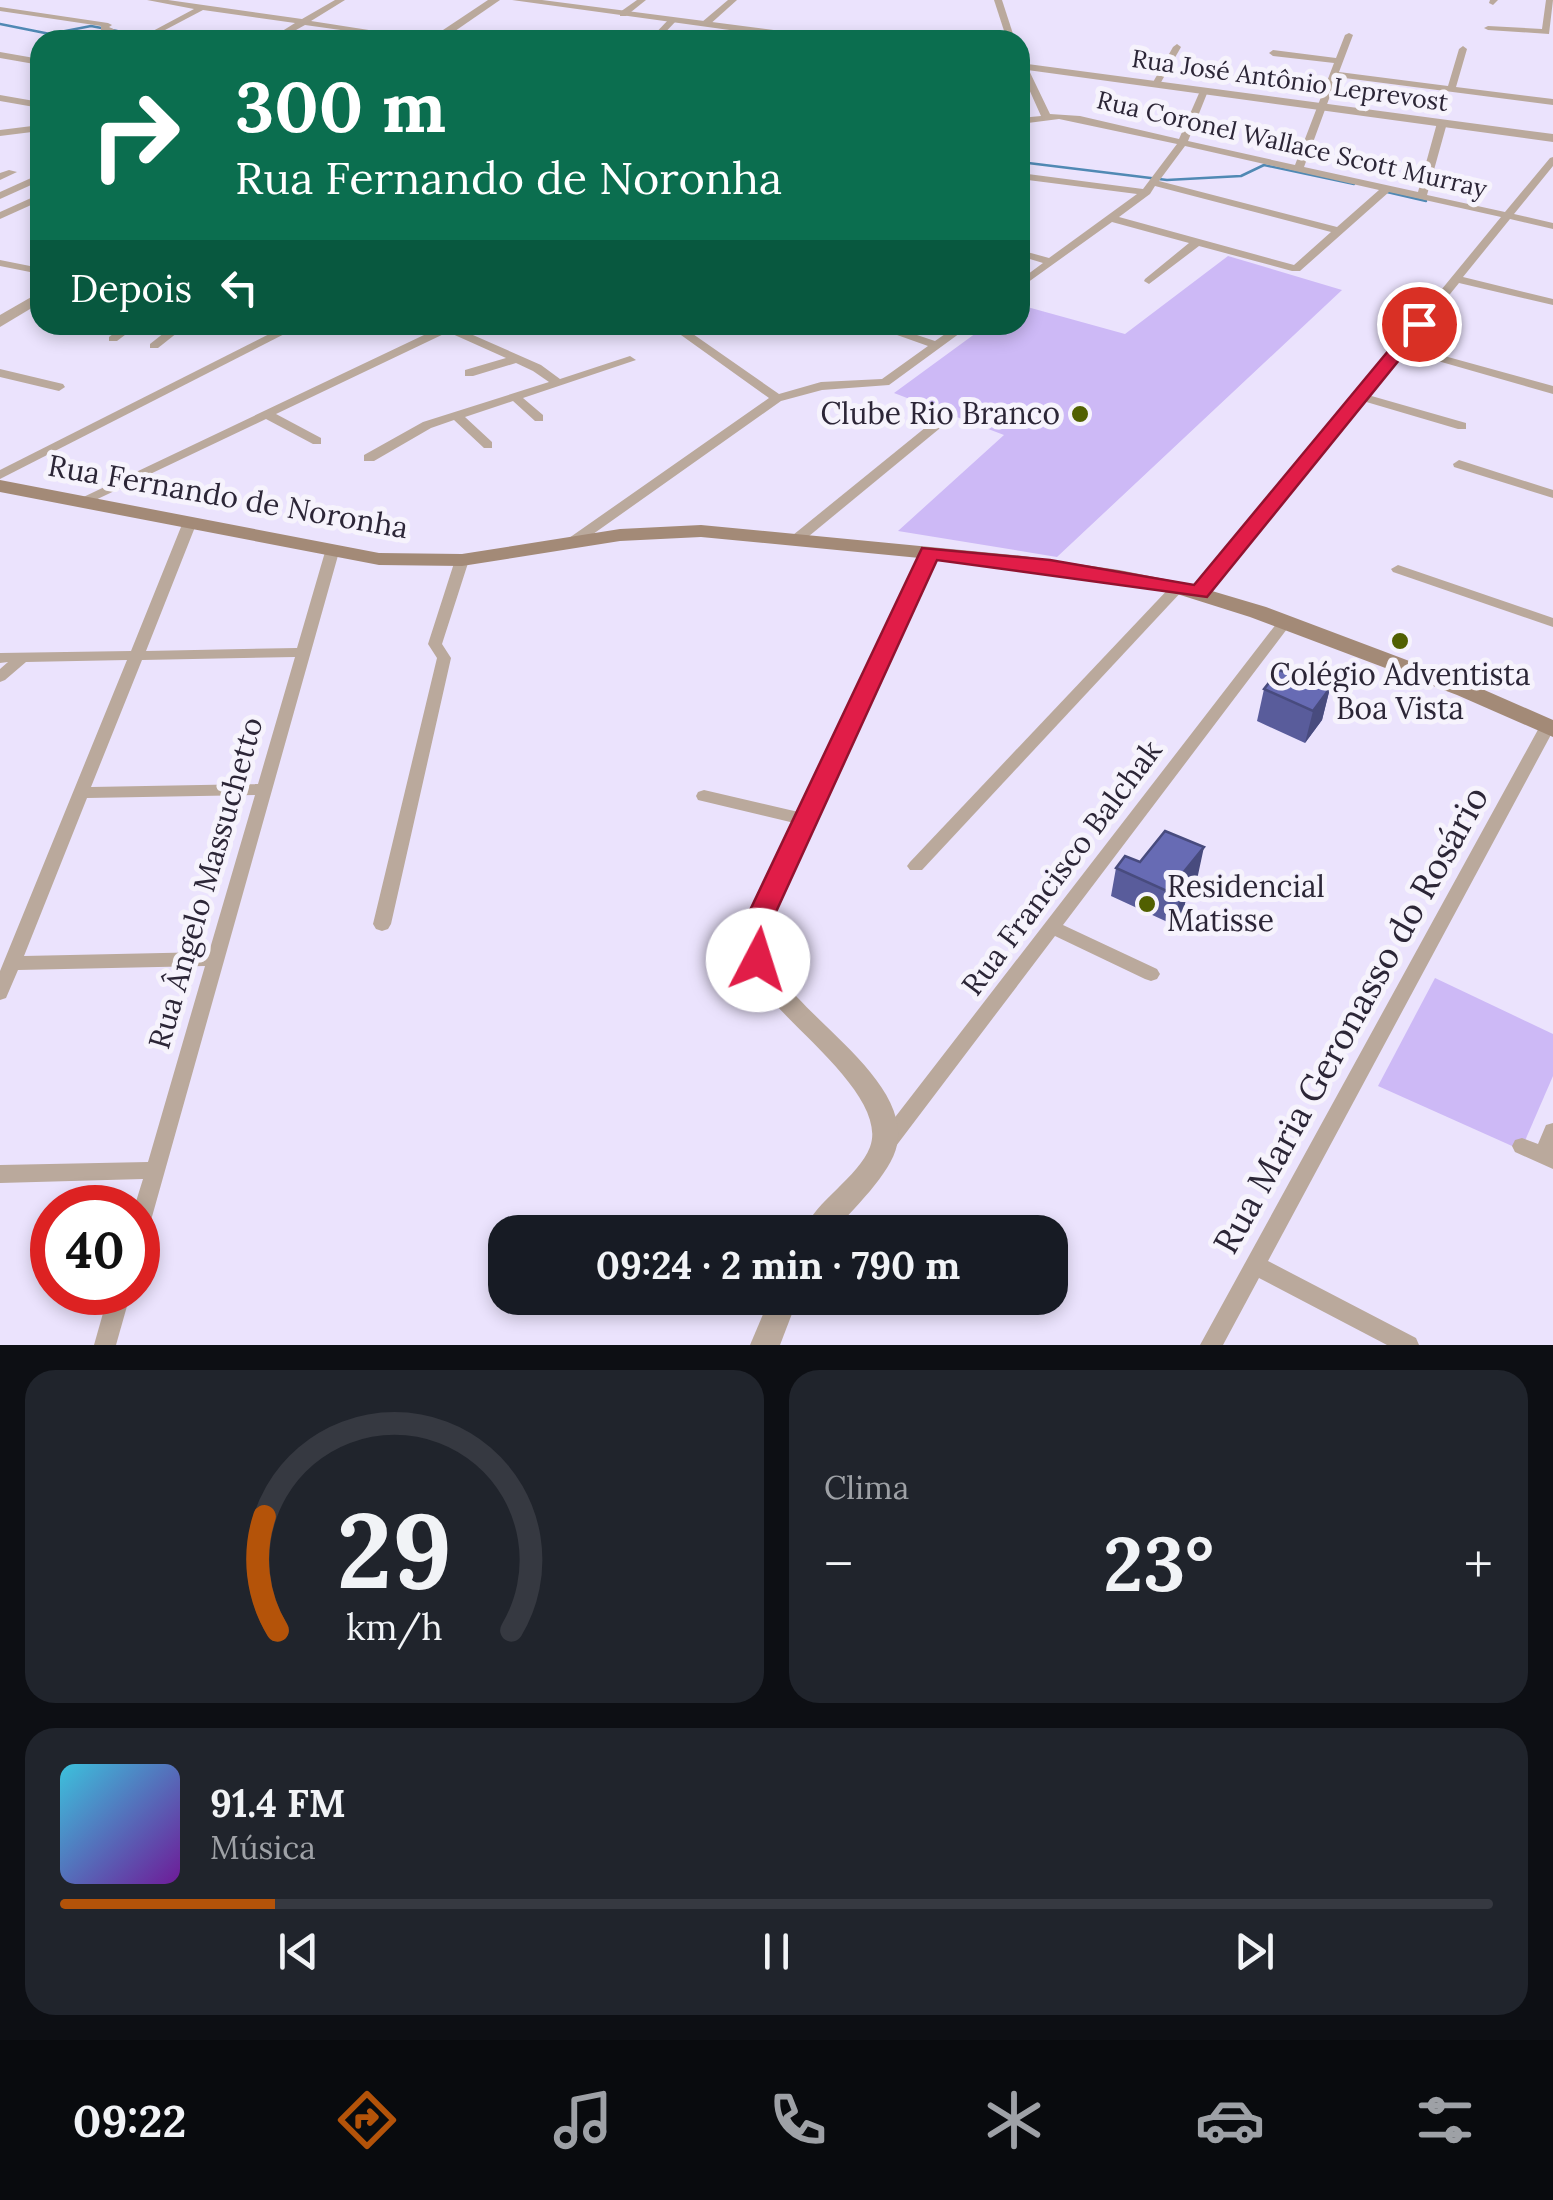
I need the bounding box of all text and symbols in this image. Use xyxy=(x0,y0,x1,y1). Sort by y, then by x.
street label: Rua José Antônio Leprevost xyxy=(1130,42,1451,118)
text: 300 m xyxy=(235,62,446,151)
icon: right xyxy=(70,70,200,200)
street label: Rua Coronel Wallace Scott Murray xyxy=(1094,83,1491,205)
text: Rua Fernando de Noronha xyxy=(235,149,782,206)
icon: left xyxy=(212,260,267,315)
text: Depois xyxy=(70,264,192,312)
pin xyxy=(1377,282,1462,367)
icon: arrive xyxy=(1392,297,1447,352)
place label: Clube Rio Branco xyxy=(820,394,1060,432)
marker: Clube Rio Branco xyxy=(1069,403,1091,425)
street label: Rua Fernando de Noronha xyxy=(45,446,411,546)
marker: Colégio Adventista Boa Vista xyxy=(1389,630,1411,652)
place label: Colégio Adventista Boa Vista xyxy=(1270,655,1530,727)
street label: Rua Ângelo Massuchetto xyxy=(139,713,272,1053)
street label: Rua Francisco Balchak xyxy=(953,732,1170,1003)
street label: Rua Maria Geronasso do Rosário xyxy=(1203,778,1498,1261)
place label: Residencial Matisse xyxy=(1167,867,1325,939)
marker: Residencial Matisse xyxy=(1136,893,1158,915)
position arrow xyxy=(706,908,810,1012)
speed limit sign: 40 xyxy=(30,1185,160,1315)
text: 09:24 · 2 min · 790 m xyxy=(596,1241,960,1289)
text: Clima xyxy=(824,1467,909,1508)
text: 29 xyxy=(337,1483,452,1616)
text: 23° xyxy=(1103,1516,1214,1612)
text: − xyxy=(824,1529,853,1599)
text: + xyxy=(1464,1529,1493,1599)
text: km/h xyxy=(346,1604,443,1650)
text: 91.4 FM xyxy=(210,1779,346,1827)
text: Música xyxy=(210,1827,316,1868)
icon: previous xyxy=(271,1924,326,1979)
icon: pause xyxy=(749,1924,804,1979)
icon: next xyxy=(1227,1924,1282,1979)
icon: directions xyxy=(332,2085,402,2155)
icon: music xyxy=(548,2085,618,2155)
icon: phone xyxy=(763,2085,833,2155)
icon: climate xyxy=(979,2085,1049,2155)
icon: car xyxy=(1195,2085,1265,2155)
icon: filters xyxy=(1410,2085,1480,2155)
text: 09:22 xyxy=(73,2092,187,2149)

